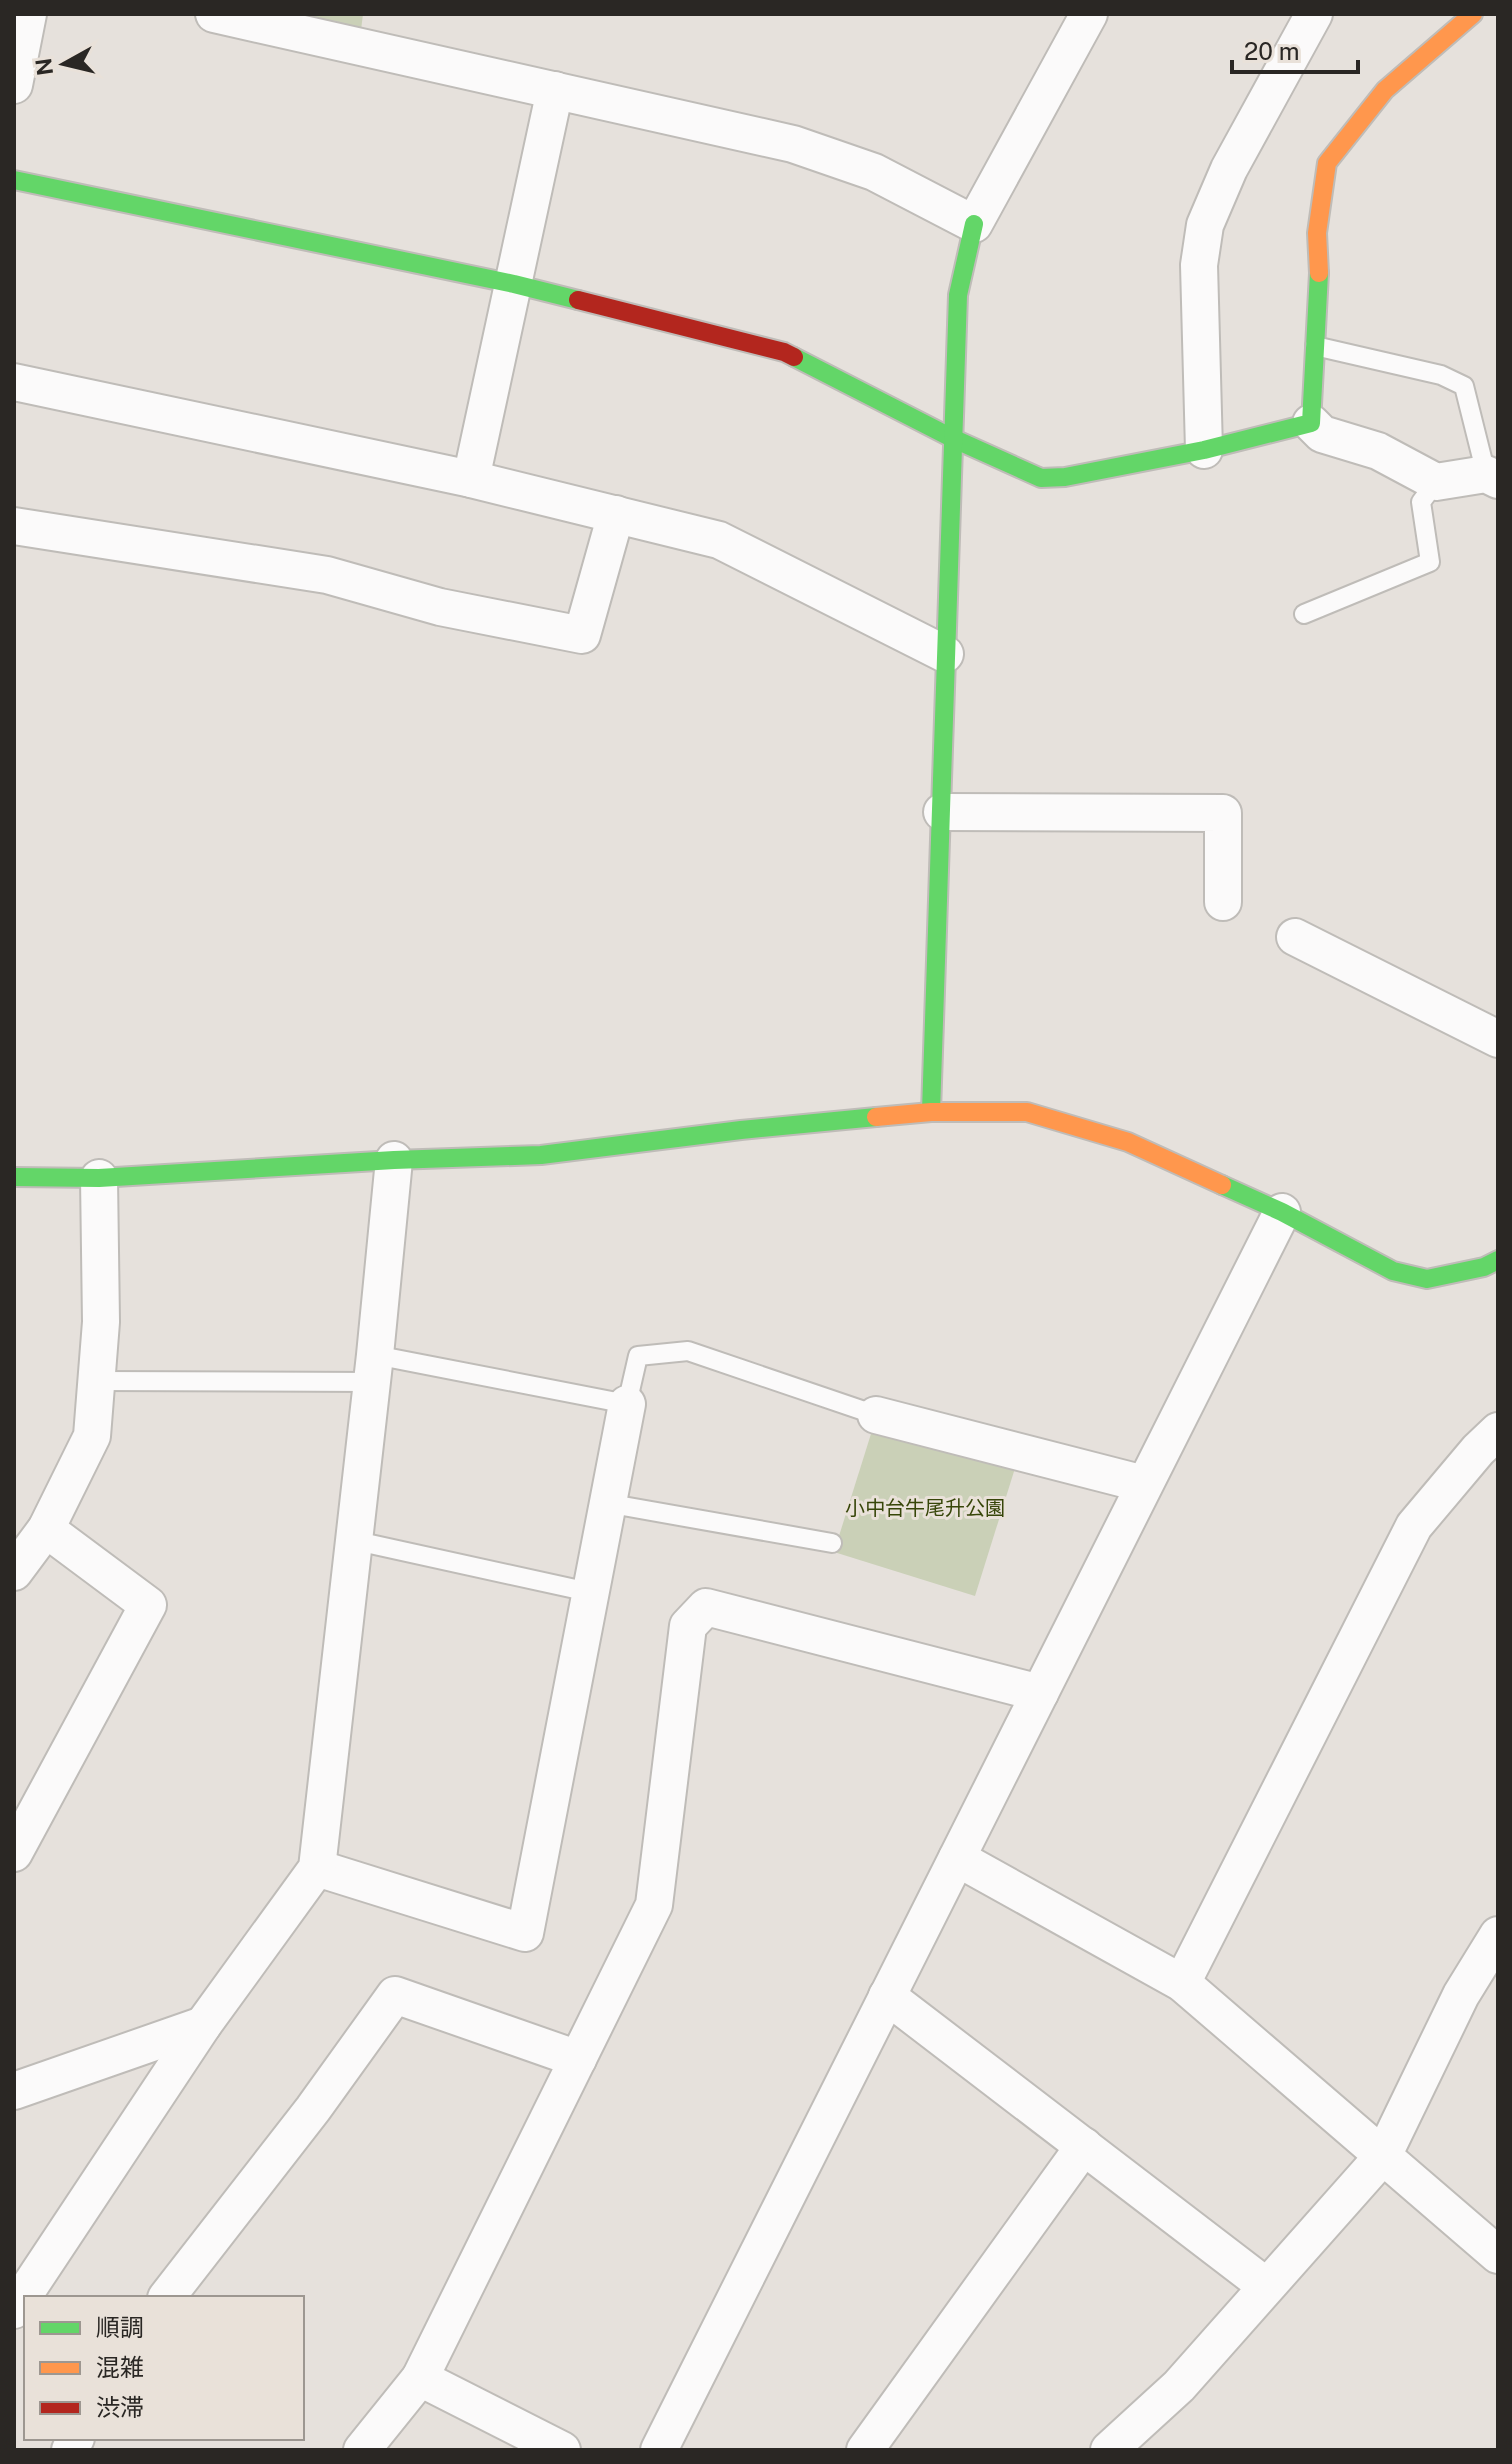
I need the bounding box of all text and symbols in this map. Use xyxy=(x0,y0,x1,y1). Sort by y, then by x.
north arrow xyxy=(24,24,104,104)
scale bar xyxy=(1232,24,1358,74)
text: 20 m xyxy=(1244,37,1300,65)
text: N xyxy=(30,56,58,77)
park label: 小中台牛尾升公園 xyxy=(845,1496,1005,1520)
legend xyxy=(24,2296,304,2440)
text: 順調 xyxy=(96,2313,144,2341)
text: 混雑 xyxy=(96,2353,144,2381)
text: 渋滞 xyxy=(96,2393,144,2421)

